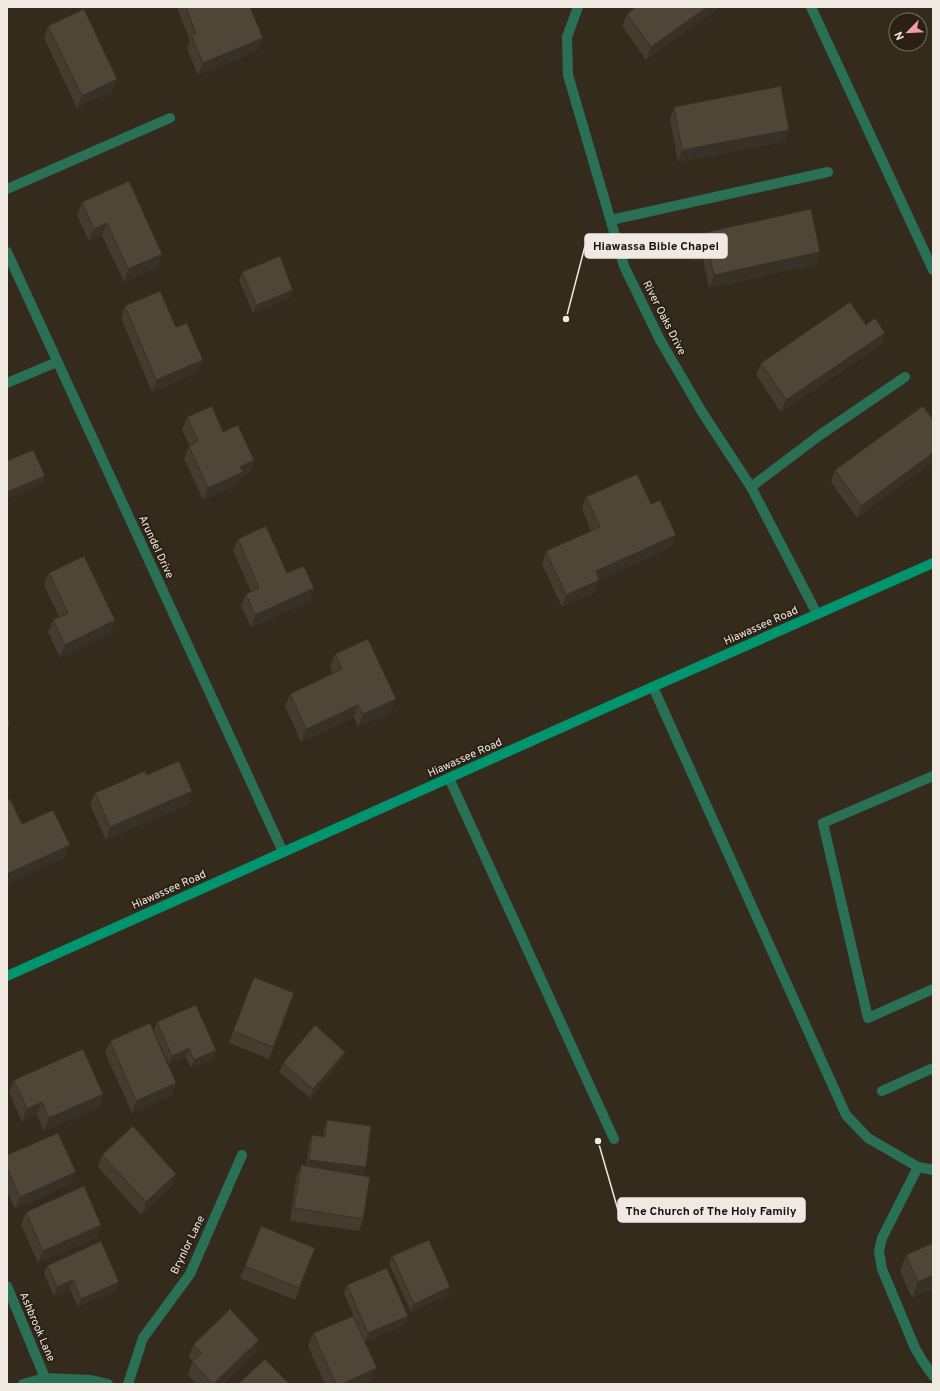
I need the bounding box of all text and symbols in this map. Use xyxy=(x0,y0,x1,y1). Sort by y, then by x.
north arrow xyxy=(888,12,928,52)
text: N xyxy=(892,29,908,42)
callout: Hiawassa Bible Chapel xyxy=(585,234,727,258)
text: Hiawassa Bible Chapel xyxy=(593,239,719,255)
street label: River Oaks Drive xyxy=(639,278,689,358)
street label: Arundel Drive xyxy=(135,513,177,581)
street label: Hiawassee Road xyxy=(722,603,800,649)
street label: Hiawassee Road xyxy=(426,735,504,781)
street label: Hiawassee Road xyxy=(130,867,208,913)
callout: The Church of The Holy Family xyxy=(618,1198,805,1222)
text: The Church of The Holy Family xyxy=(626,1204,797,1220)
street label: Brynlor Lane xyxy=(168,1213,208,1277)
street label: Ashbrook Lane xyxy=(16,1290,58,1364)

